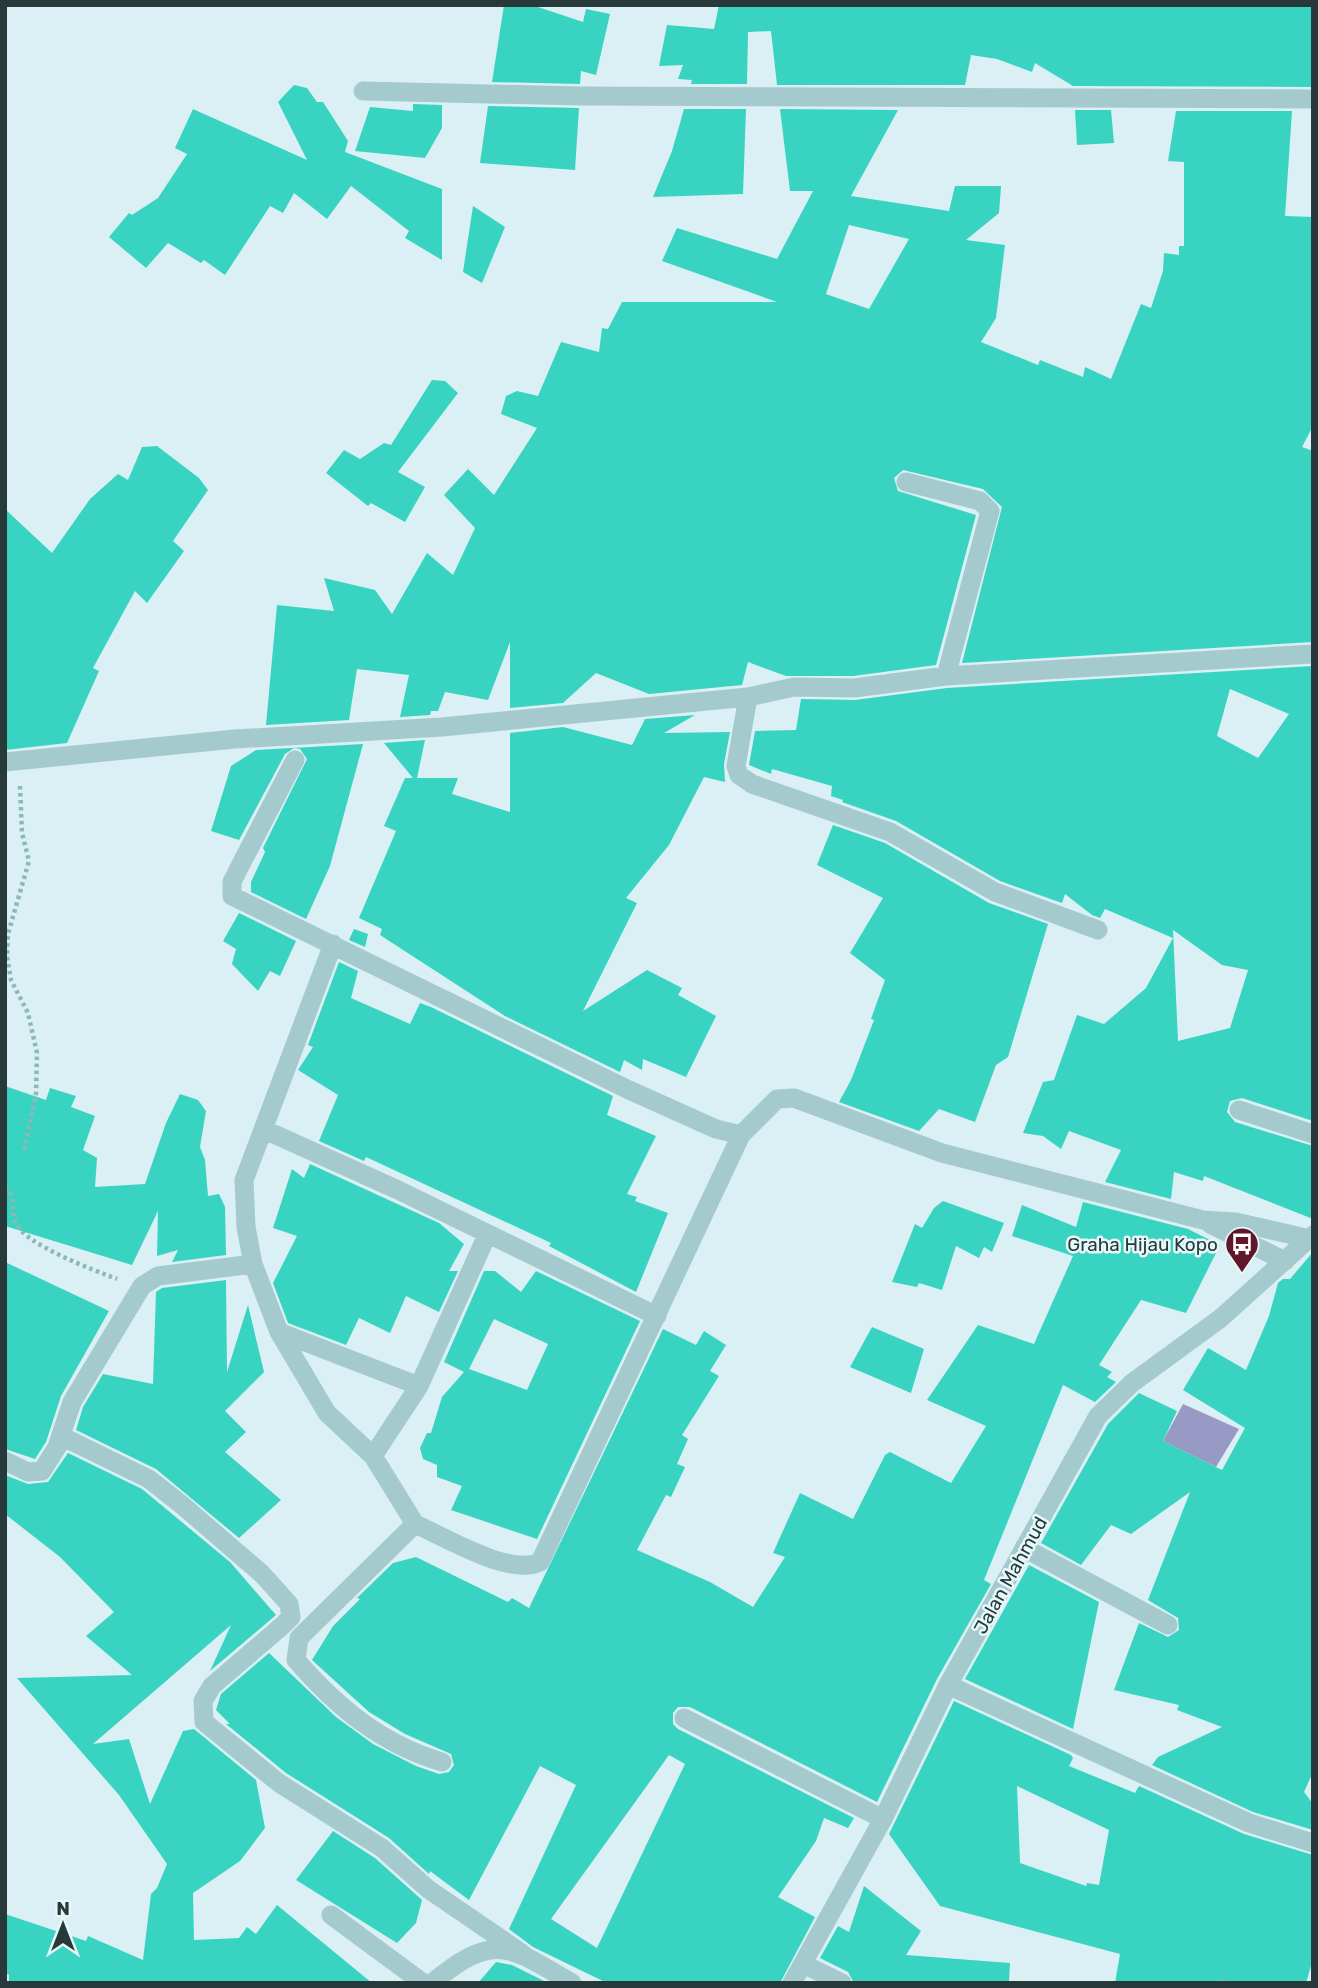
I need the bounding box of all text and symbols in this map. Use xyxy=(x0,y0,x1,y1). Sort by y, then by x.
bus stop icon: Graha Hijau Kopo xyxy=(1223,1225,1261,1274)
place label: Graha Hijau Kopo xyxy=(1067,1233,1218,1256)
street label: Jalan Mahmud xyxy=(969,1513,1052,1638)
north arrow xyxy=(28,1890,98,1960)
text: N xyxy=(56,1897,70,1920)

